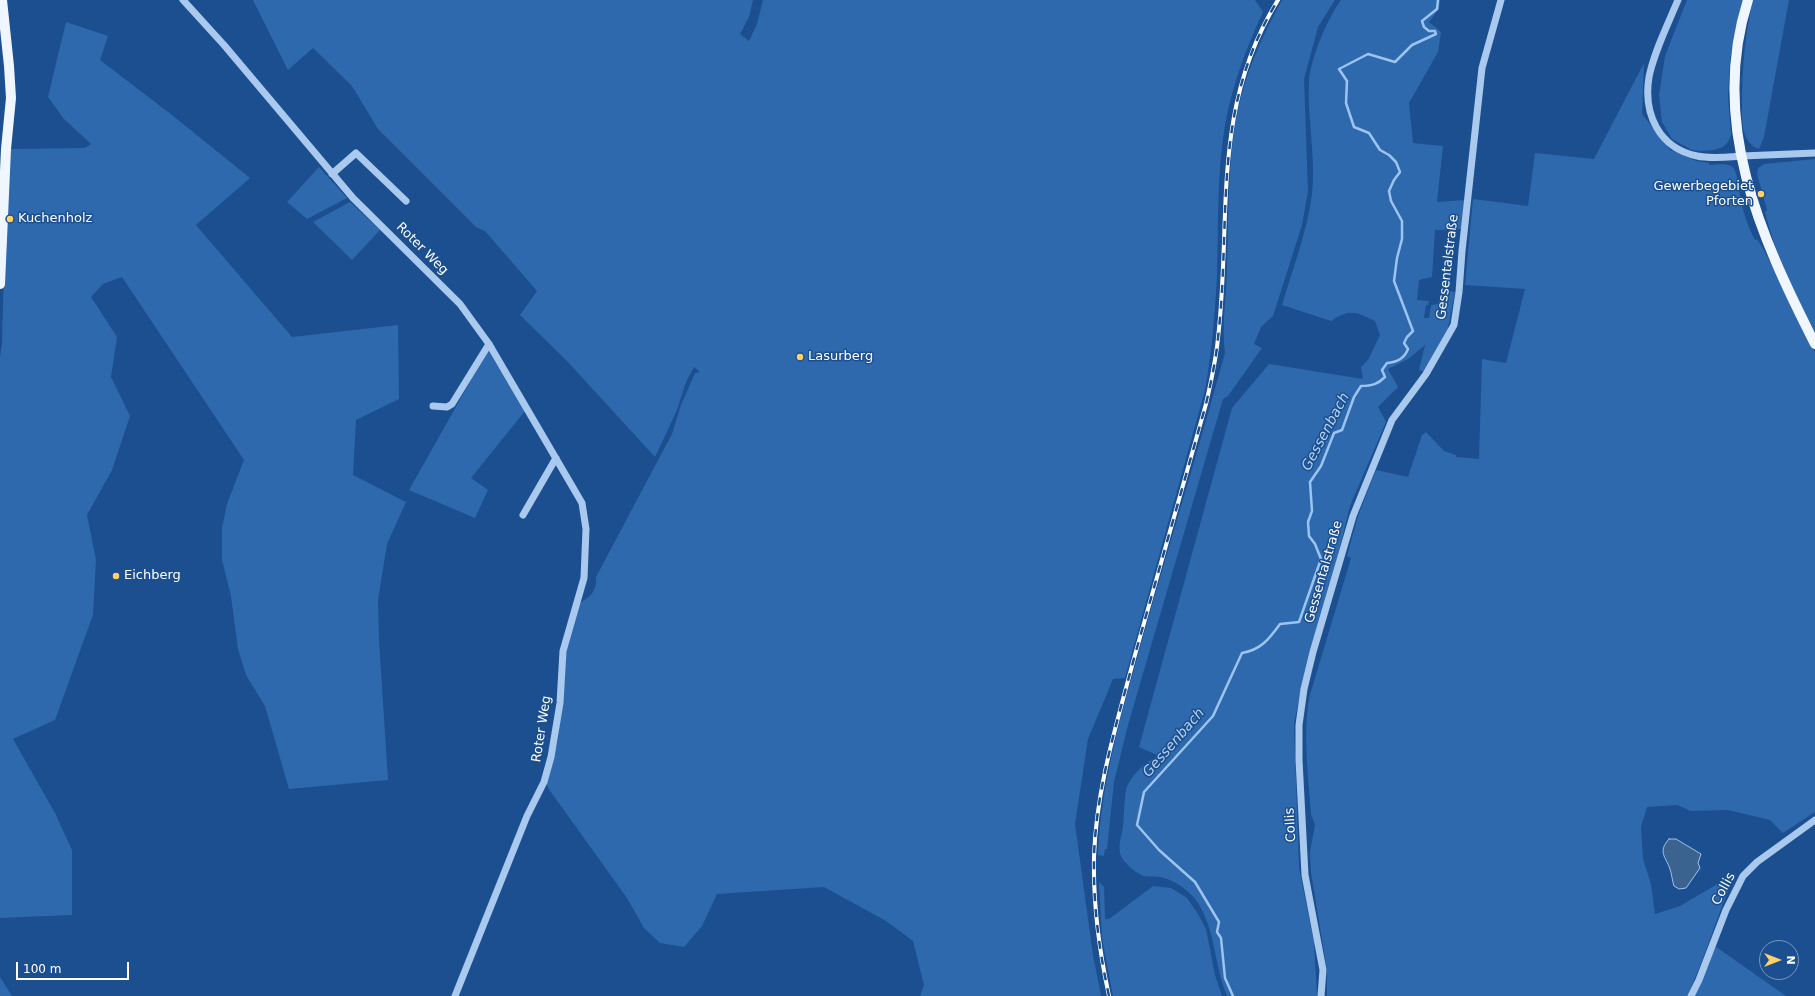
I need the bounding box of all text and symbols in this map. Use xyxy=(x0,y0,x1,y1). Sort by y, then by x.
place label: Gewerbegebiet Pforten xyxy=(1653,179,1753,210)
marker: Gewerbegebiet Pforten xyxy=(1756,189,1766,199)
place label: Kuchenholz xyxy=(18,211,92,227)
street label: Gessentalstraße xyxy=(1434,213,1462,321)
marker: Kuchenholz xyxy=(5,214,15,224)
street label: Roter Weg xyxy=(393,220,451,278)
place label: Lasurberg xyxy=(808,349,873,365)
marker: Lasurberg xyxy=(795,352,805,362)
water label: Gessenbach xyxy=(1298,390,1354,474)
street label: Gessentalstraße xyxy=(1302,519,1346,625)
place label: Eichberg xyxy=(124,568,181,584)
marker: Eichberg xyxy=(111,571,121,581)
street label: Roter Weg xyxy=(529,695,555,763)
water label: Gessenbach xyxy=(1140,705,1208,781)
street label: Collis xyxy=(1282,807,1300,843)
street label: Collis xyxy=(1709,870,1739,908)
north arrow xyxy=(1759,940,1799,980)
scale bar xyxy=(18,954,131,980)
text: N xyxy=(1784,955,1797,965)
text: 100 m xyxy=(23,962,61,976)

